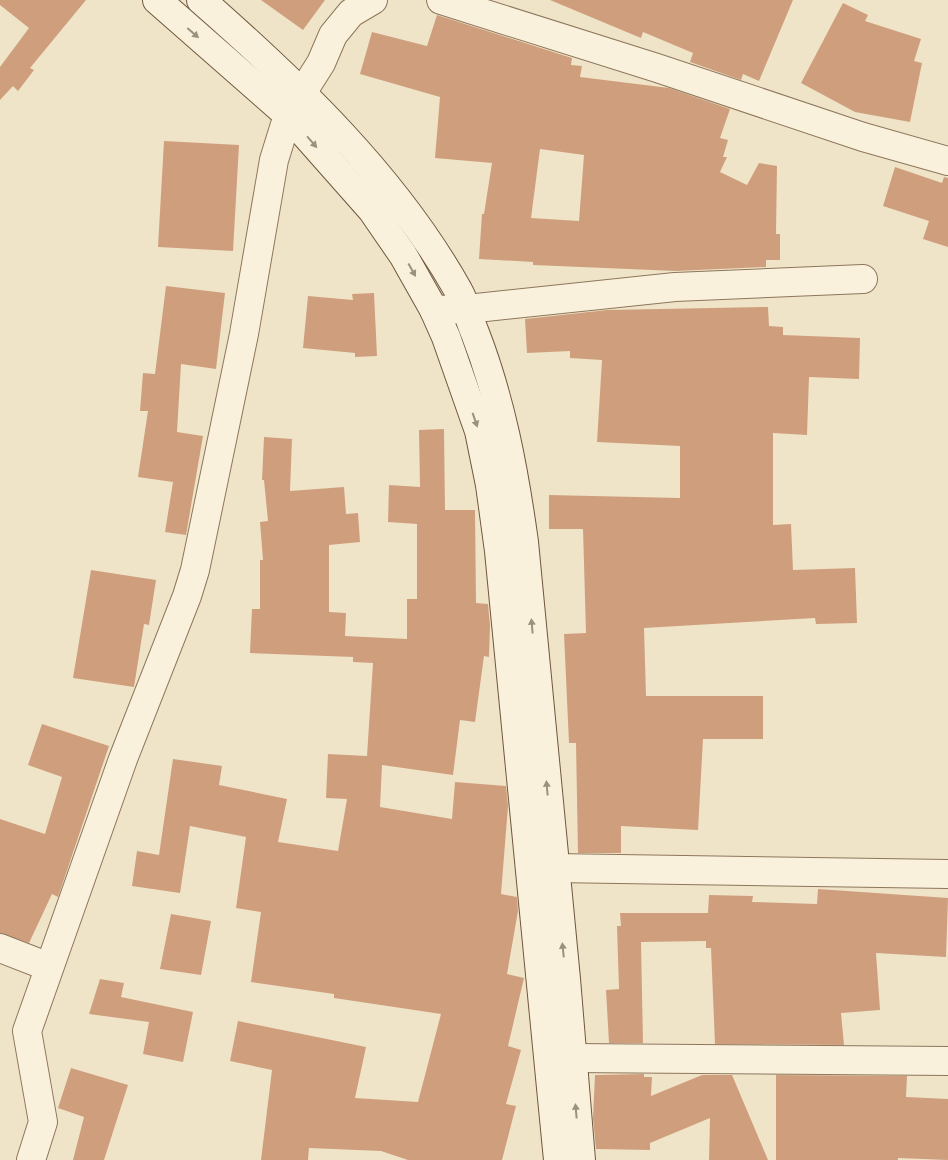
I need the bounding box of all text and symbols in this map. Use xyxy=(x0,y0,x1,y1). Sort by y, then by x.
one-way arrow xyxy=(186,27,198,39)
one-way arrow xyxy=(306,136,318,148)
one-way arrow xyxy=(408,263,416,278)
one-way arrow xyxy=(472,412,479,427)
one-way arrow xyxy=(527,618,535,634)
one-way arrow xyxy=(543,780,551,796)
one-way arrow xyxy=(559,941,567,957)
one-way arrow xyxy=(572,1103,580,1119)

